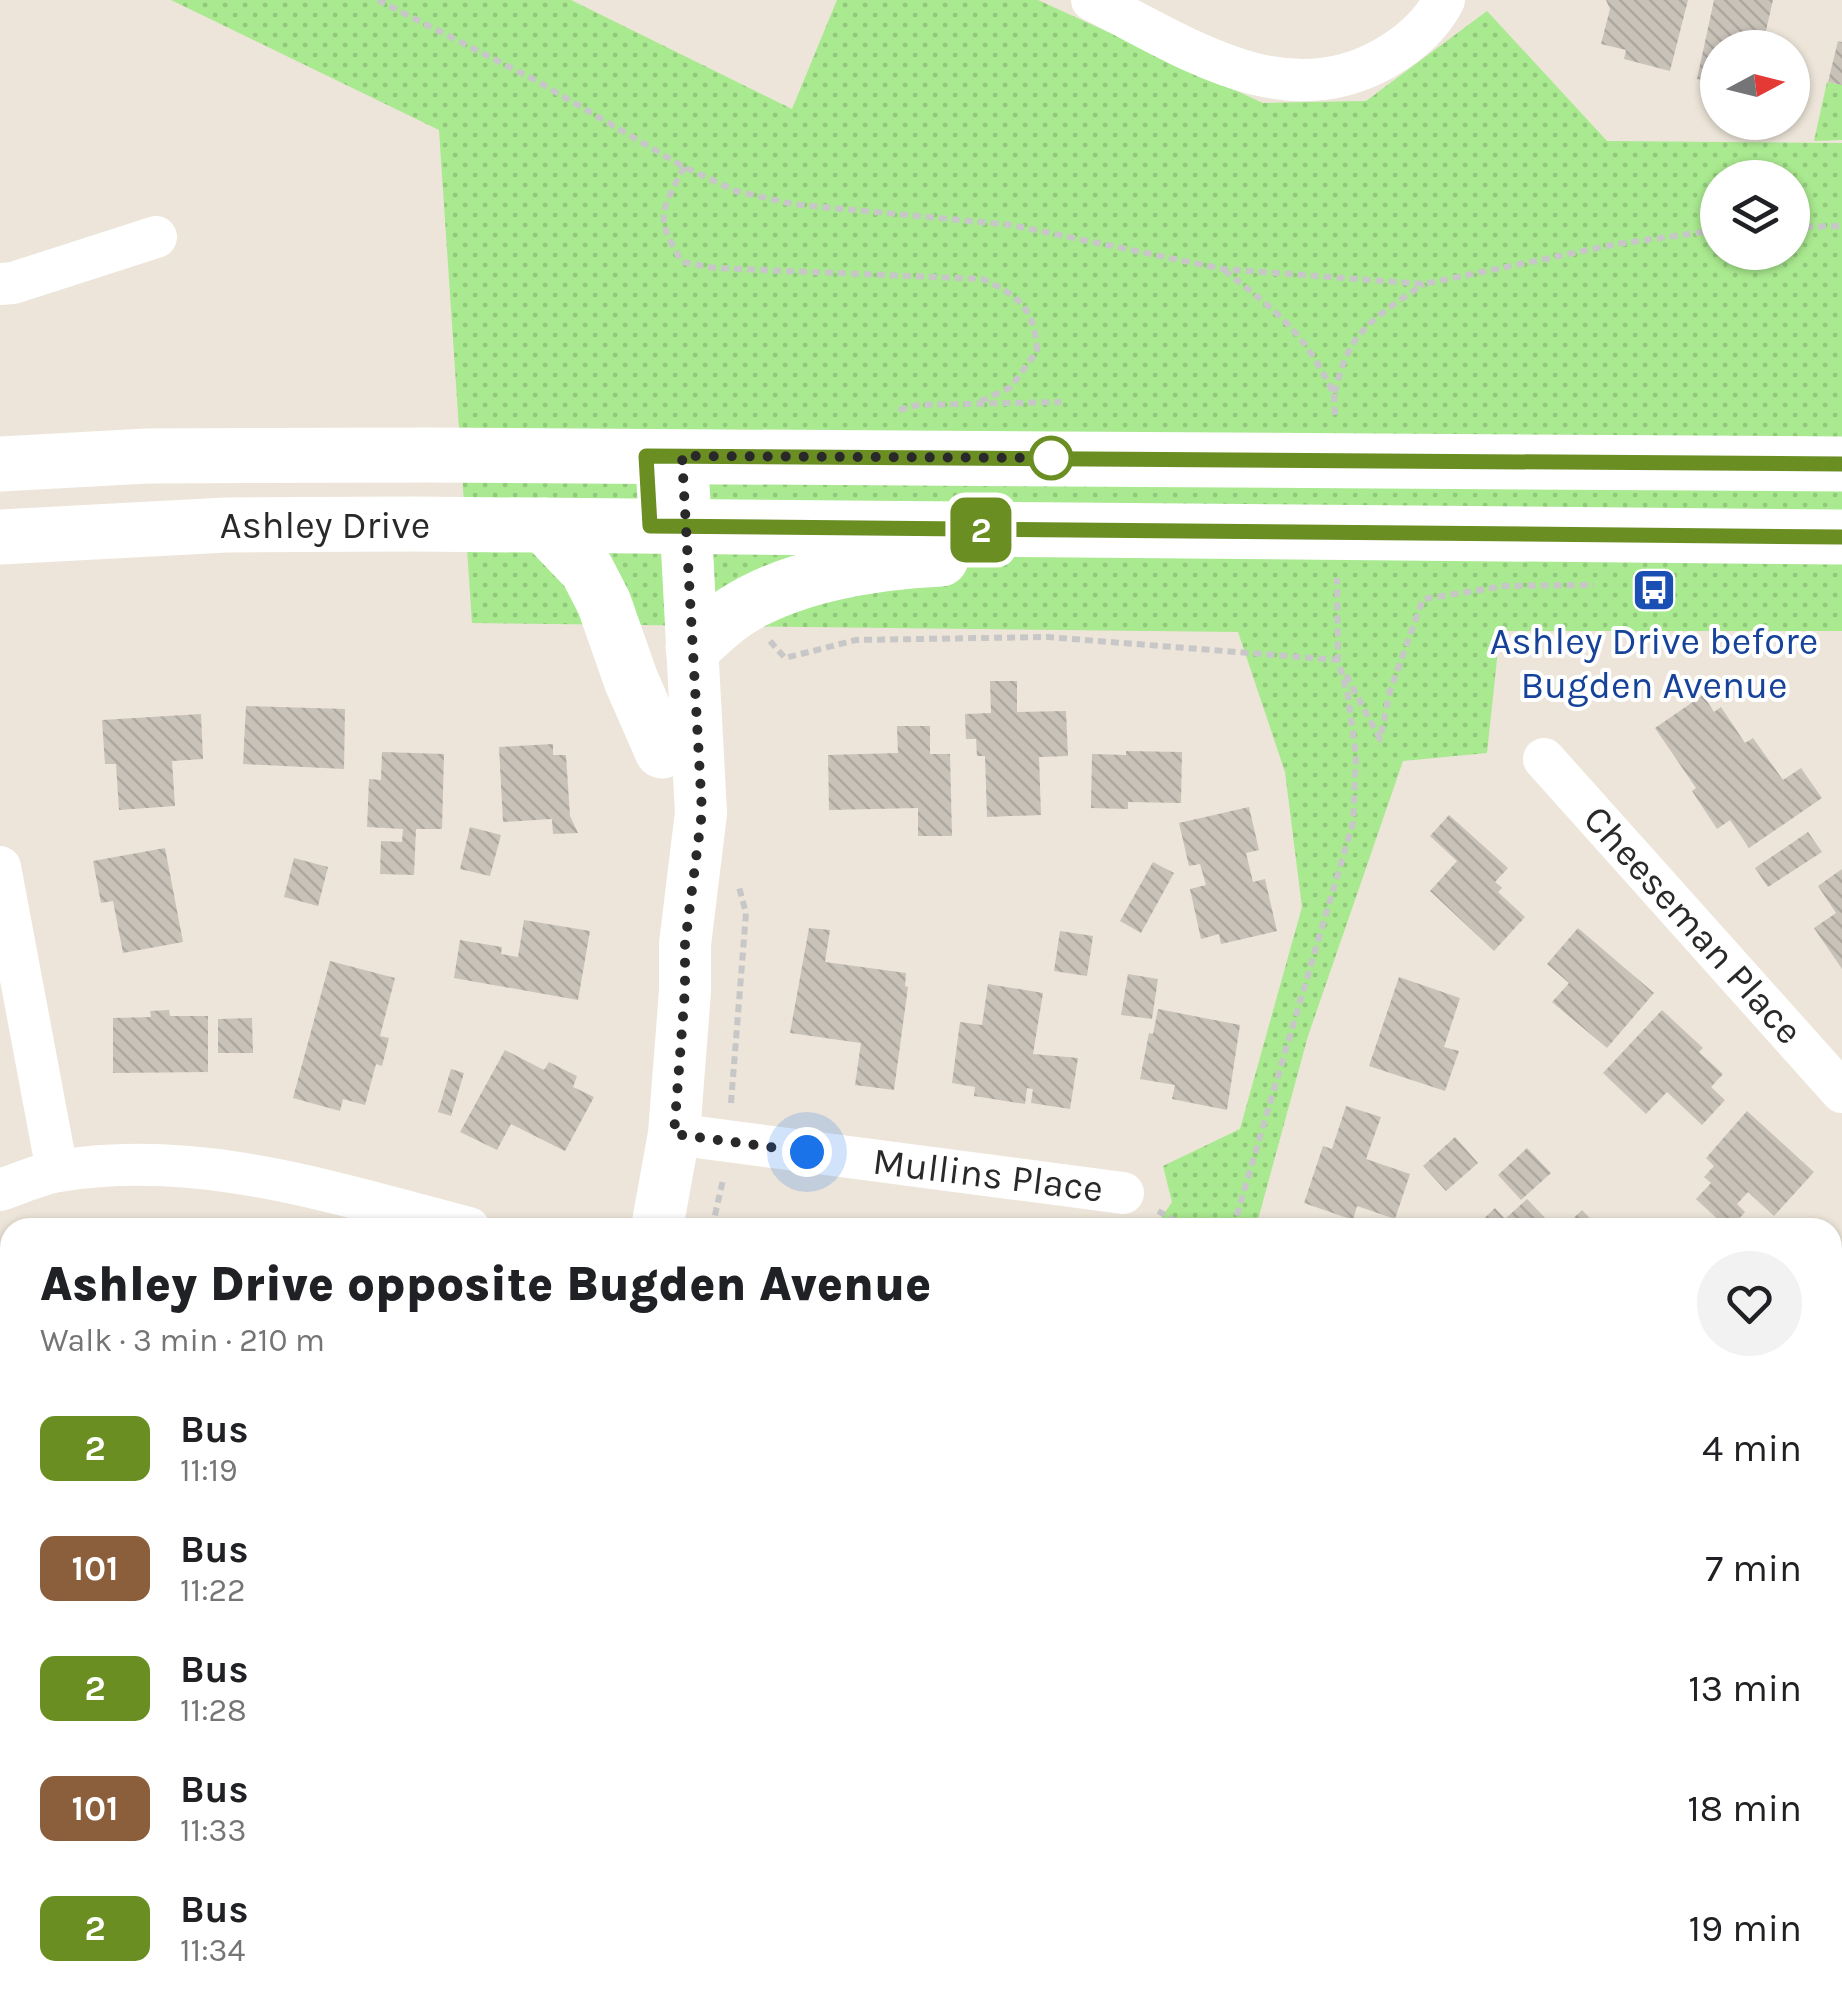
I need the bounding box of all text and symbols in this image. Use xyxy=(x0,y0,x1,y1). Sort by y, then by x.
north arrow xyxy=(1700,30,1810,140)
map controls xyxy=(1700,30,1810,270)
button: layers xyxy=(1700,160,1810,270)
unlabelled marker xyxy=(1030,437,1072,479)
line badge: 2 xyxy=(948,498,1014,562)
street label: Ashley Drive xyxy=(220,503,430,548)
text: 2 xyxy=(970,510,992,551)
bus stop icon: Ashley Drive before Bugden Avenue xyxy=(1631,567,1677,613)
place label: Ashley Drive before Bugden Avenue xyxy=(1490,619,1818,708)
street label: Cheeseman Place xyxy=(1574,797,1812,1053)
your location xyxy=(782,1127,832,1177)
street label: Mullins Place xyxy=(870,1139,1106,1211)
button: heart xyxy=(1697,1251,1802,1356)
text: Ashley Drive opposite Bugden Avenue xyxy=(40,1256,931,1312)
text: Walk · 3 min · 210 m xyxy=(40,1322,325,1359)
text: Bus xyxy=(180,1407,249,1452)
text: 4 min xyxy=(1702,1426,1802,1471)
text: 2 xyxy=(84,1428,106,1469)
text: 11:19 xyxy=(180,1452,238,1489)
text: Bus xyxy=(180,1527,249,1572)
text: 7 min xyxy=(1705,1546,1802,1591)
text: 101 xyxy=(71,1548,119,1589)
text: 11:22 xyxy=(180,1572,246,1609)
text: Bus xyxy=(180,1647,249,1692)
text: 13 min xyxy=(1688,1666,1802,1711)
text: 2 xyxy=(84,1668,106,1709)
text: 11:28 xyxy=(180,1692,247,1729)
text: Bus xyxy=(180,1767,249,1812)
text: 18 min xyxy=(1687,1786,1802,1831)
text: 101 xyxy=(71,1788,119,1829)
text: 11:33 xyxy=(180,1812,246,1849)
text: Bus xyxy=(180,1887,249,1932)
text: 19 min xyxy=(1689,1906,1802,1951)
text: 2 xyxy=(84,1908,106,1949)
text: 11:34 xyxy=(180,1932,245,1969)

